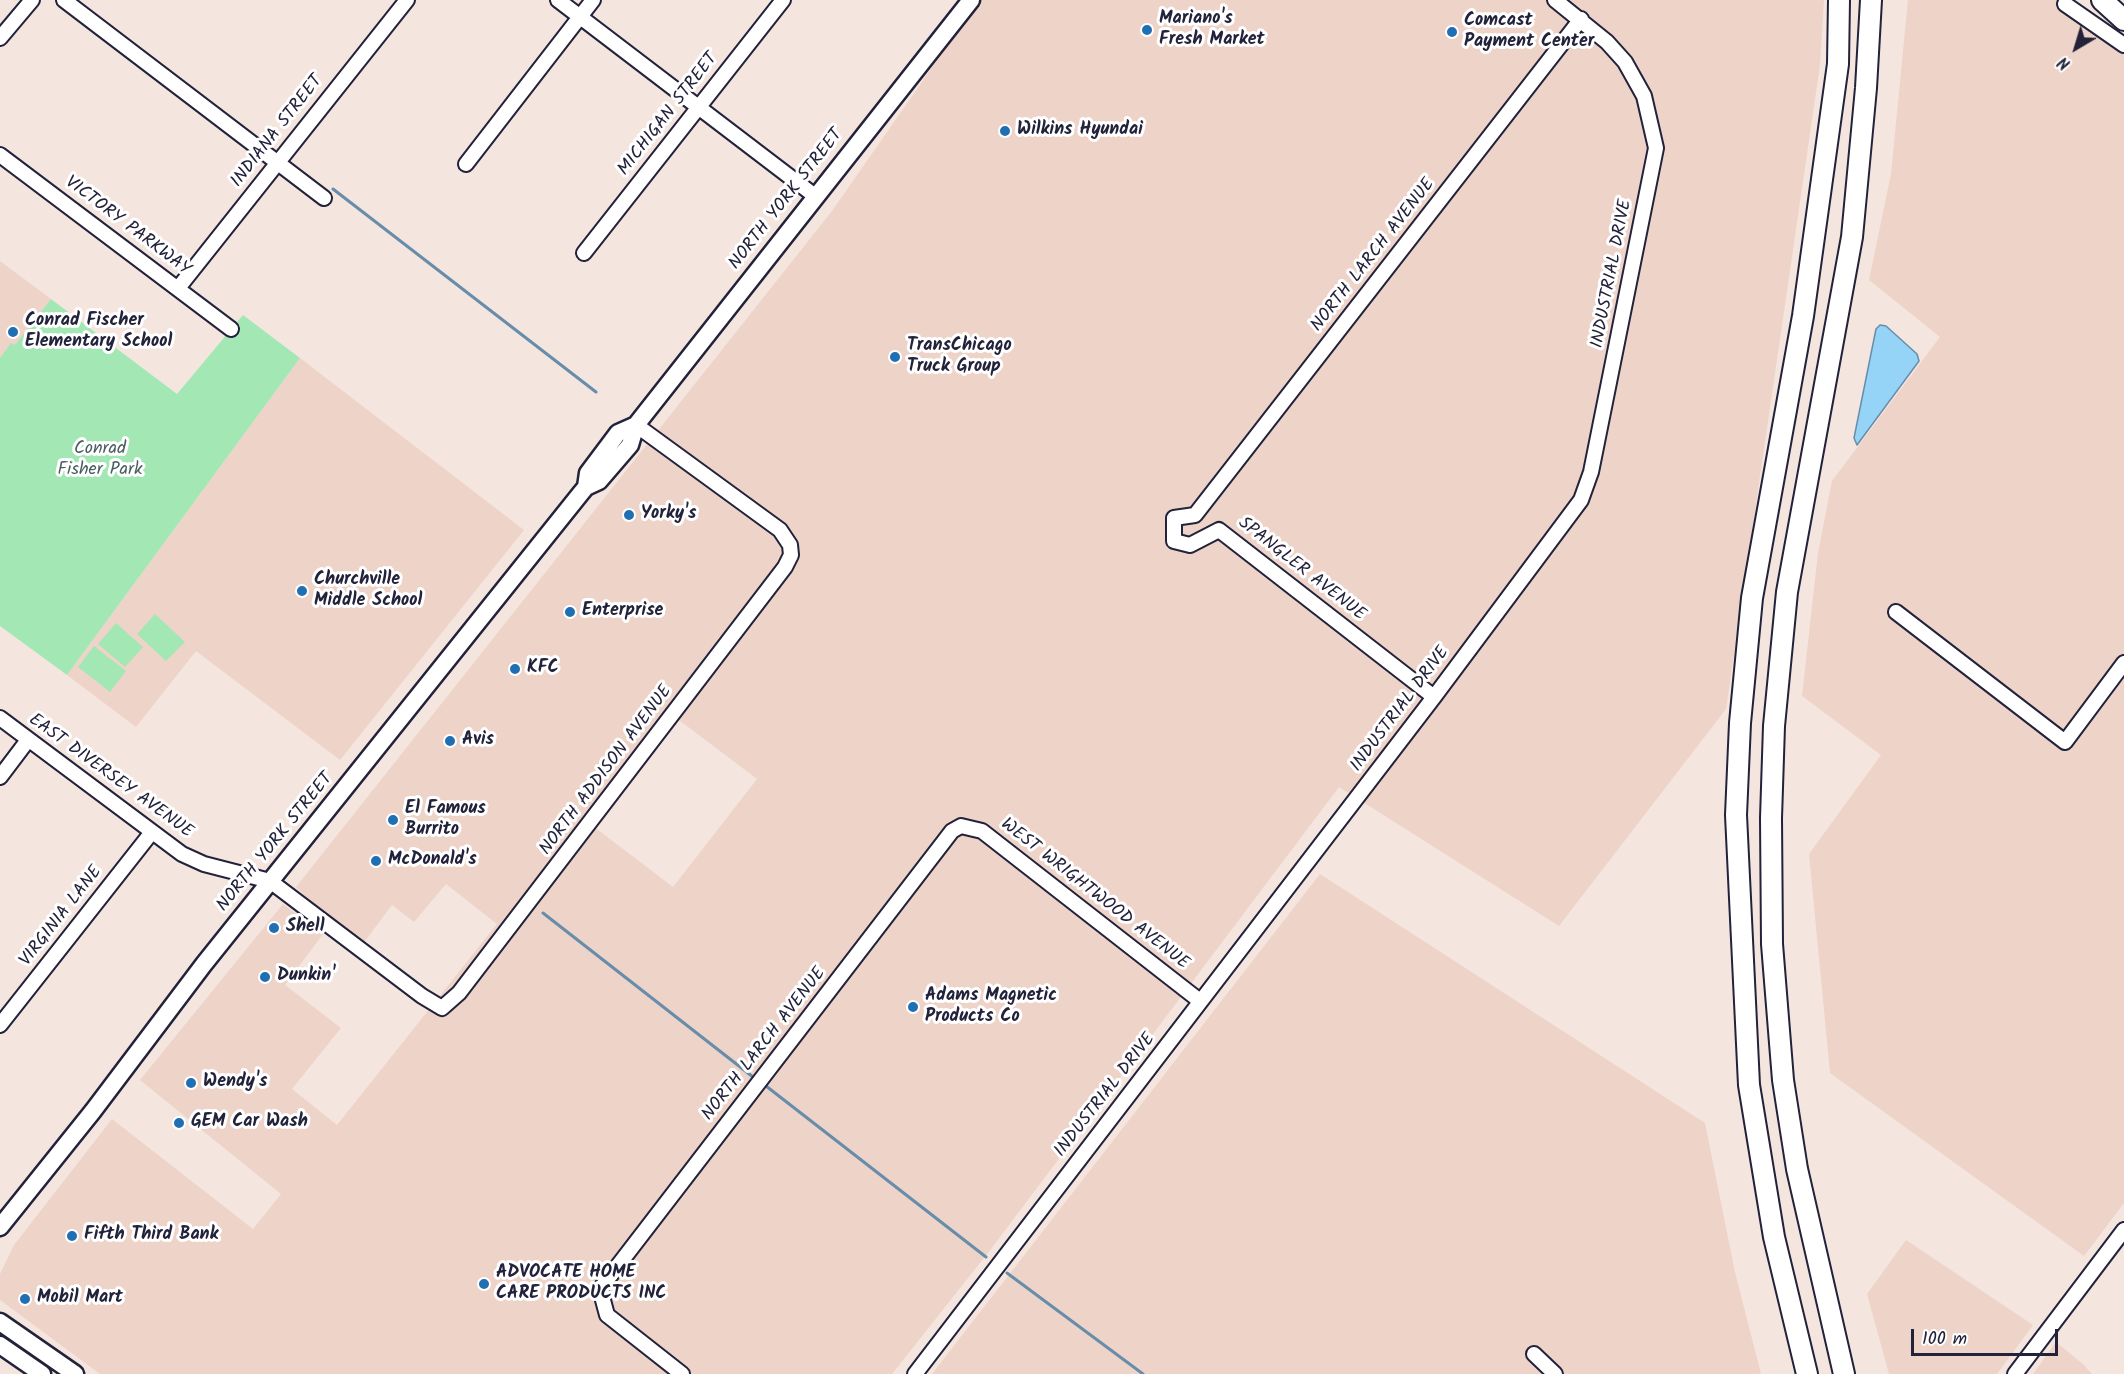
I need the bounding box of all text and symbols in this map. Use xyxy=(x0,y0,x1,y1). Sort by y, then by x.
place label: Mariano's Fresh Market xyxy=(1159,9,1265,52)
place label: Comcast Payment Center xyxy=(1464,11,1594,54)
north arrow xyxy=(2046,18,2106,78)
marker: Mariano's Fresh Market xyxy=(1140,23,1154,37)
marker: Comcast Payment Center xyxy=(1445,25,1459,39)
street label: MICHIGAN STREET xyxy=(614,49,724,181)
text: N xyxy=(2053,50,2076,76)
street label: INDIANA STREET xyxy=(227,72,329,192)
place label: Wilkins Hyundai xyxy=(1017,120,1143,142)
marker: Wilkins Hyundai xyxy=(998,124,1012,138)
street label: NORTH YORK STREET xyxy=(725,125,849,275)
street label: VICTORY PARKWAY xyxy=(60,173,194,281)
street label: NORTH LARCH AVENUE xyxy=(1307,175,1441,337)
street label: INDUSTRIAL DRIVE xyxy=(1588,198,1638,350)
place label: Conrad Fischer Elementary School xyxy=(25,311,172,354)
marker: Conrad Fischer Elementary School xyxy=(6,325,20,339)
place label: TransChicago Truck Group xyxy=(907,336,1012,378)
marker: TransChicago Truck Group xyxy=(888,350,902,364)
park label: Conrad Fisher Park xyxy=(58,439,142,482)
place label: Yorky's xyxy=(641,504,696,526)
marker: Yorky's xyxy=(622,508,636,522)
street label: SPANGLER AVENUE xyxy=(1233,513,1369,627)
place label: Churchville Middle School xyxy=(314,570,422,612)
marker: Churchville Middle School xyxy=(295,584,309,598)
place label: Enterprise xyxy=(582,601,663,623)
marker: Enterprise xyxy=(563,605,577,619)
street label: INDUSTRIAL DRIVE xyxy=(1347,643,1455,777)
place label: KFC xyxy=(527,658,559,680)
marker: KFC xyxy=(508,662,522,676)
street label: NORTH ADDISON AVENUE xyxy=(536,682,678,860)
street label: EAST DIVERSEY AVENUE xyxy=(24,710,196,844)
place label: Avis xyxy=(462,730,494,752)
marker: Avis xyxy=(443,734,457,748)
street label: NORTH YORK STREET xyxy=(213,769,339,917)
place label: El Famous Burrito xyxy=(405,799,486,842)
marker: El Famous Burrito xyxy=(386,813,400,827)
street label: WEST WRIGHTWOOD AVENUE xyxy=(995,815,1193,975)
place label: McDonald's xyxy=(388,850,477,872)
marker: McDonald's xyxy=(369,854,383,868)
street label: VIRGINIA LANE xyxy=(16,862,108,972)
place label: Shell xyxy=(286,917,324,939)
marker: Shell xyxy=(267,921,281,935)
street label: NORTH LARCH AVENUE xyxy=(698,964,832,1126)
place label: Dunkin' xyxy=(277,966,335,988)
marker: Dunkin' xyxy=(258,970,272,984)
place label: Adams Magnetic Products Co xyxy=(925,986,1057,1028)
marker: Adams Magnetic Products Co xyxy=(906,1000,920,1014)
street label: INDUSTRIAL DRIVE xyxy=(1051,1030,1161,1162)
place label: Wendy's xyxy=(203,1072,267,1094)
marker: Wendy's xyxy=(184,1076,198,1090)
place label: GEM Car Wash xyxy=(191,1112,308,1134)
marker: GEM Car Wash xyxy=(172,1116,186,1130)
place label: Fifth Third Bank xyxy=(84,1225,218,1247)
marker: Fifth Third Bank xyxy=(65,1229,79,1243)
place label: ADVOCATE HOME CARE PRODUCTS INC xyxy=(496,1263,666,1306)
marker: ADVOCATE HOME CARE PRODUCTS INC xyxy=(477,1277,491,1291)
place label: Mobil Mart xyxy=(37,1288,123,1310)
marker: Mobil Mart xyxy=(18,1292,32,1306)
scale bar xyxy=(1914,1317,2061,1355)
text: 100 m xyxy=(1922,1325,1967,1354)

